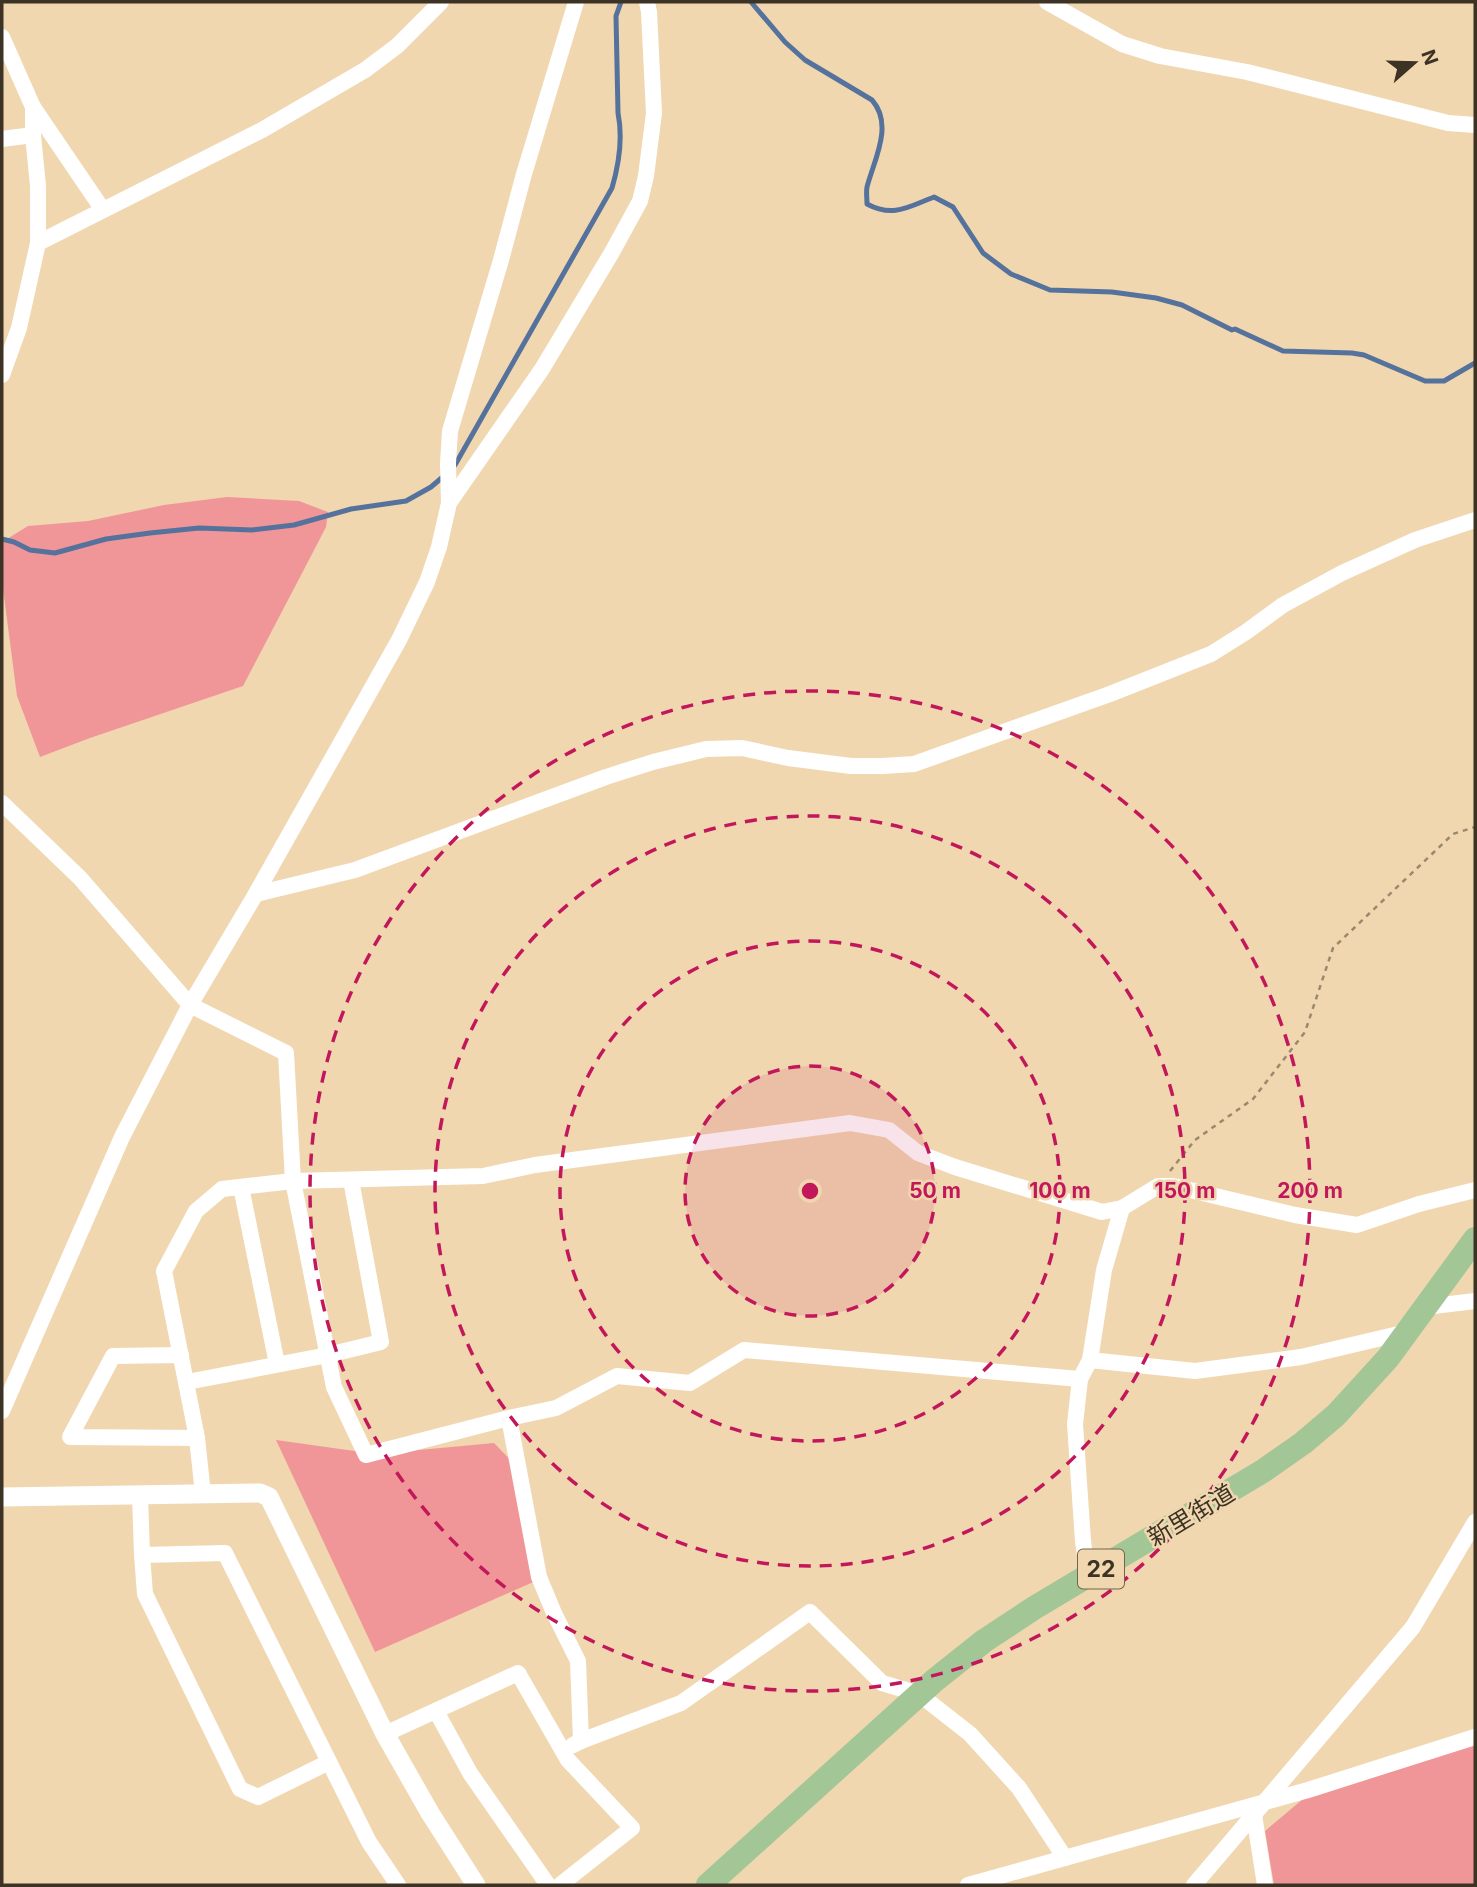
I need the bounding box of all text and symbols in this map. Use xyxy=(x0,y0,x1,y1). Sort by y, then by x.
north arrow xyxy=(1379,28,1449,98)
text: N xyxy=(1416,47,1443,68)
text: 50 m xyxy=(909,1178,961,1203)
text: 100 m xyxy=(1029,1178,1091,1203)
text: 150 m xyxy=(1155,1178,1215,1203)
text: 200 m xyxy=(1277,1178,1343,1203)
centre of rings xyxy=(798,1179,822,1203)
street label: 新里街道 xyxy=(1142,1478,1240,1552)
road number: 22 xyxy=(1078,1550,1124,1588)

